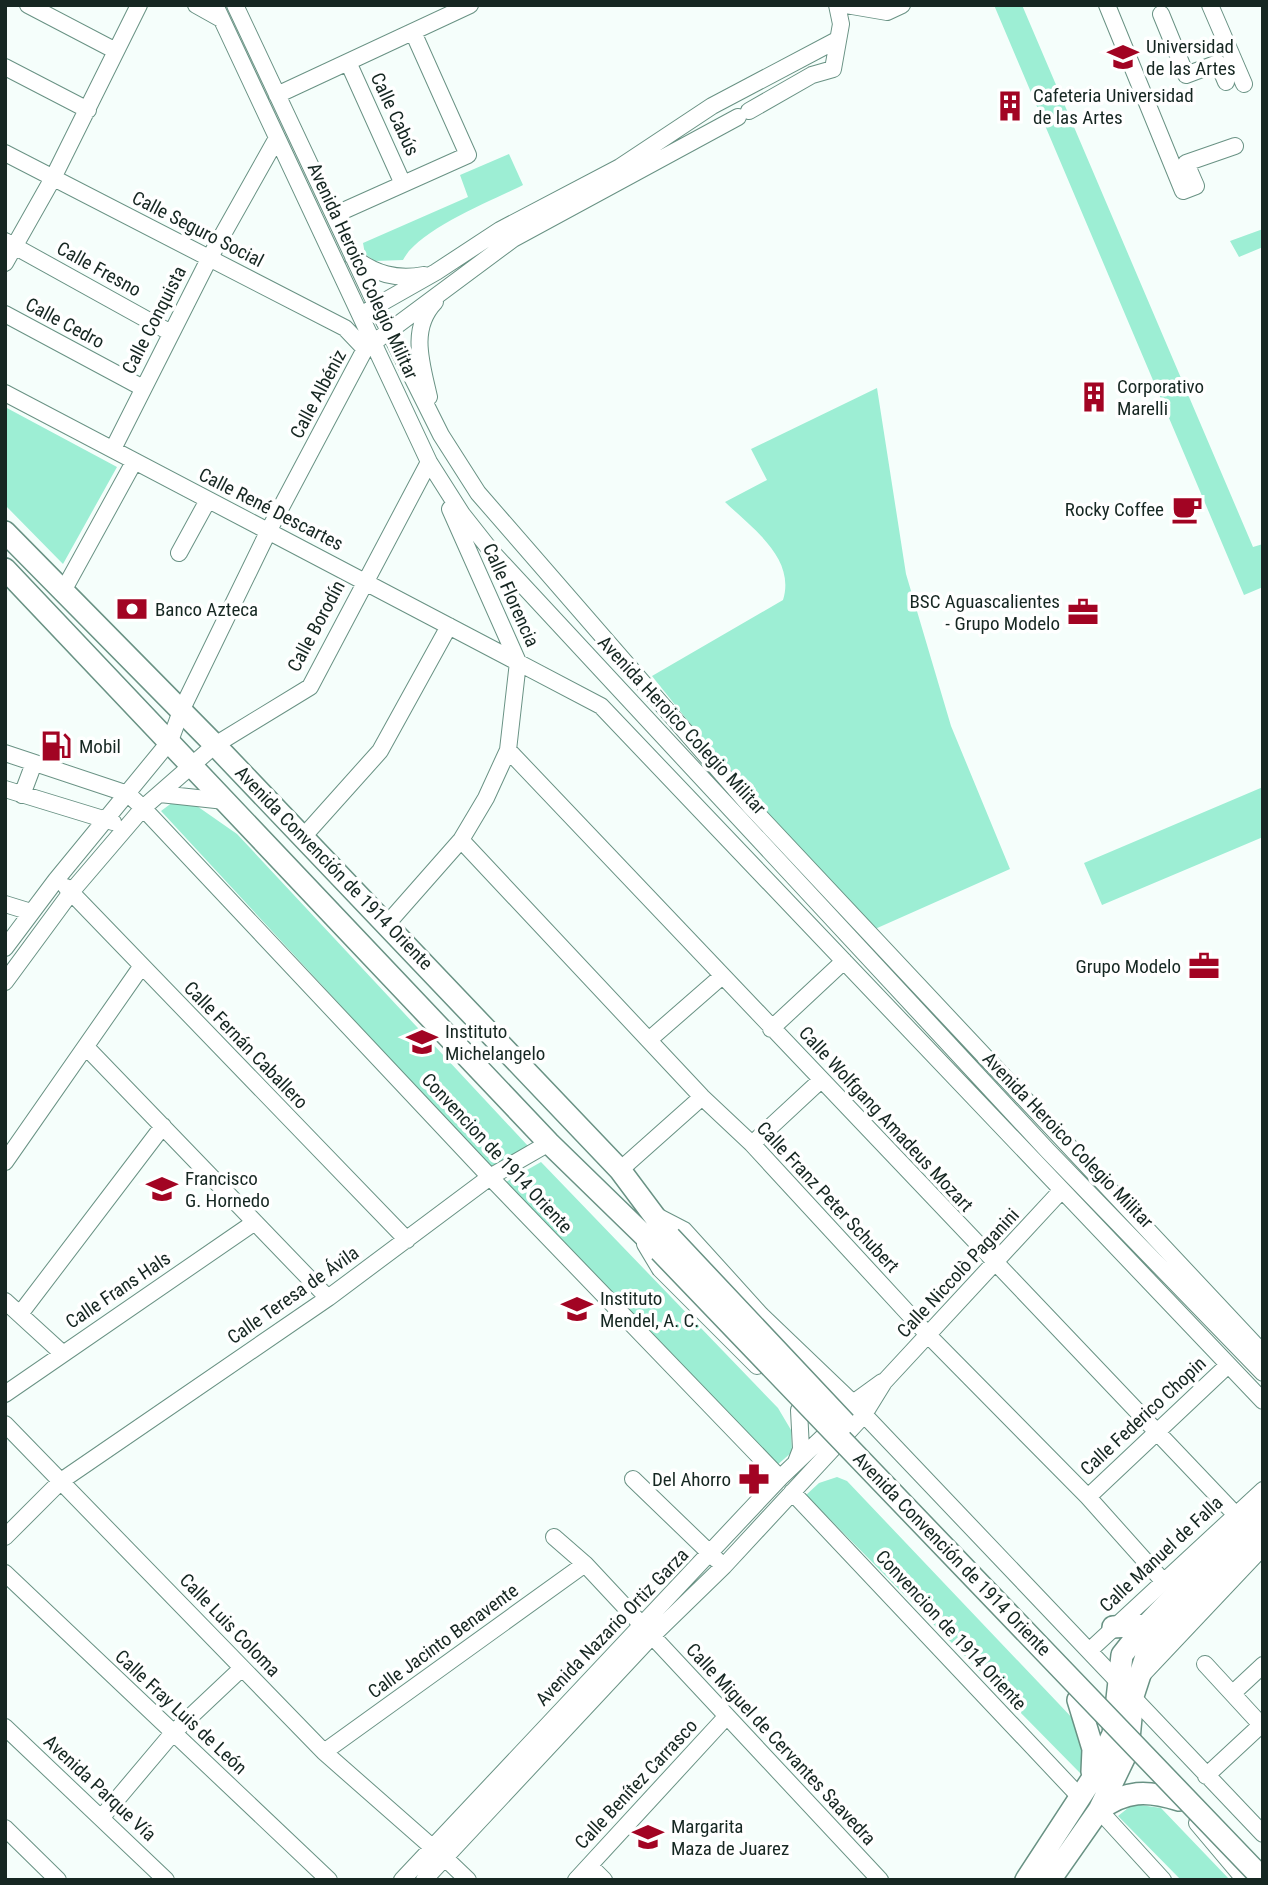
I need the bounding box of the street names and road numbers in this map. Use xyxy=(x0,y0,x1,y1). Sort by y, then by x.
street label: Calle Cabús xyxy=(366,69,424,159)
street label: Avenida Heroico Colegio Militar xyxy=(303,159,423,383)
street label: Calle Seguro Social xyxy=(128,186,268,272)
street label: Calle Fresno xyxy=(53,236,145,302)
street label: Calle Conquista xyxy=(117,262,191,378)
street label: Calle Cedro xyxy=(22,293,108,353)
street label: Calle Albéniz xyxy=(285,346,351,442)
street label: Calle René Descartes xyxy=(195,463,347,555)
street label: Calle Florencia xyxy=(478,540,544,650)
street label: Calle Borodín xyxy=(282,576,350,676)
street label: Avenida Heroico Colegio Militar xyxy=(593,631,771,819)
street label: Avenida Convención de 1914 Oriente xyxy=(230,761,438,975)
street label: Calle Fernán Caballero xyxy=(179,976,313,1114)
street label: Calle Wolfgang Amadeus Mozart xyxy=(794,1022,978,1216)
street label: Avenida Heroico Colegio Militar xyxy=(978,1047,1158,1233)
street label: Convencion de 1914 Oriente xyxy=(417,1068,577,1238)
street label: Calle Franz Peter Schubert xyxy=(752,1117,904,1277)
street label: Calle Niccolò Paganini xyxy=(892,1204,1024,1342)
street label: Calle Teresa de Ávila xyxy=(223,1241,363,1349)
street label: Calle Frans Hals xyxy=(61,1247,175,1333)
street label: Calle Federico Chopin xyxy=(1075,1352,1211,1480)
street label: Avenida Convención de 1914 Oriente xyxy=(848,1447,1056,1661)
street label: Calle Manuel de Falla xyxy=(1095,1491,1227,1617)
street label: Avenida Nazario Ortiz Garza xyxy=(531,1543,693,1711)
street label: Convencion de 1914 Oriente xyxy=(871,1545,1031,1715)
street label: Calle Luis Coloma xyxy=(175,1569,285,1681)
street label: Calle Jacinto Benavente xyxy=(363,1579,523,1703)
street label: Calle Miguel de Cervantes Saavedra xyxy=(681,1638,881,1850)
street label: Calle Fray Luis de León xyxy=(110,1645,252,1779)
street label: Calle Benítez Carrasco xyxy=(570,1714,702,1854)
street label: Avenida Parque Vía xyxy=(39,1730,161,1846)

